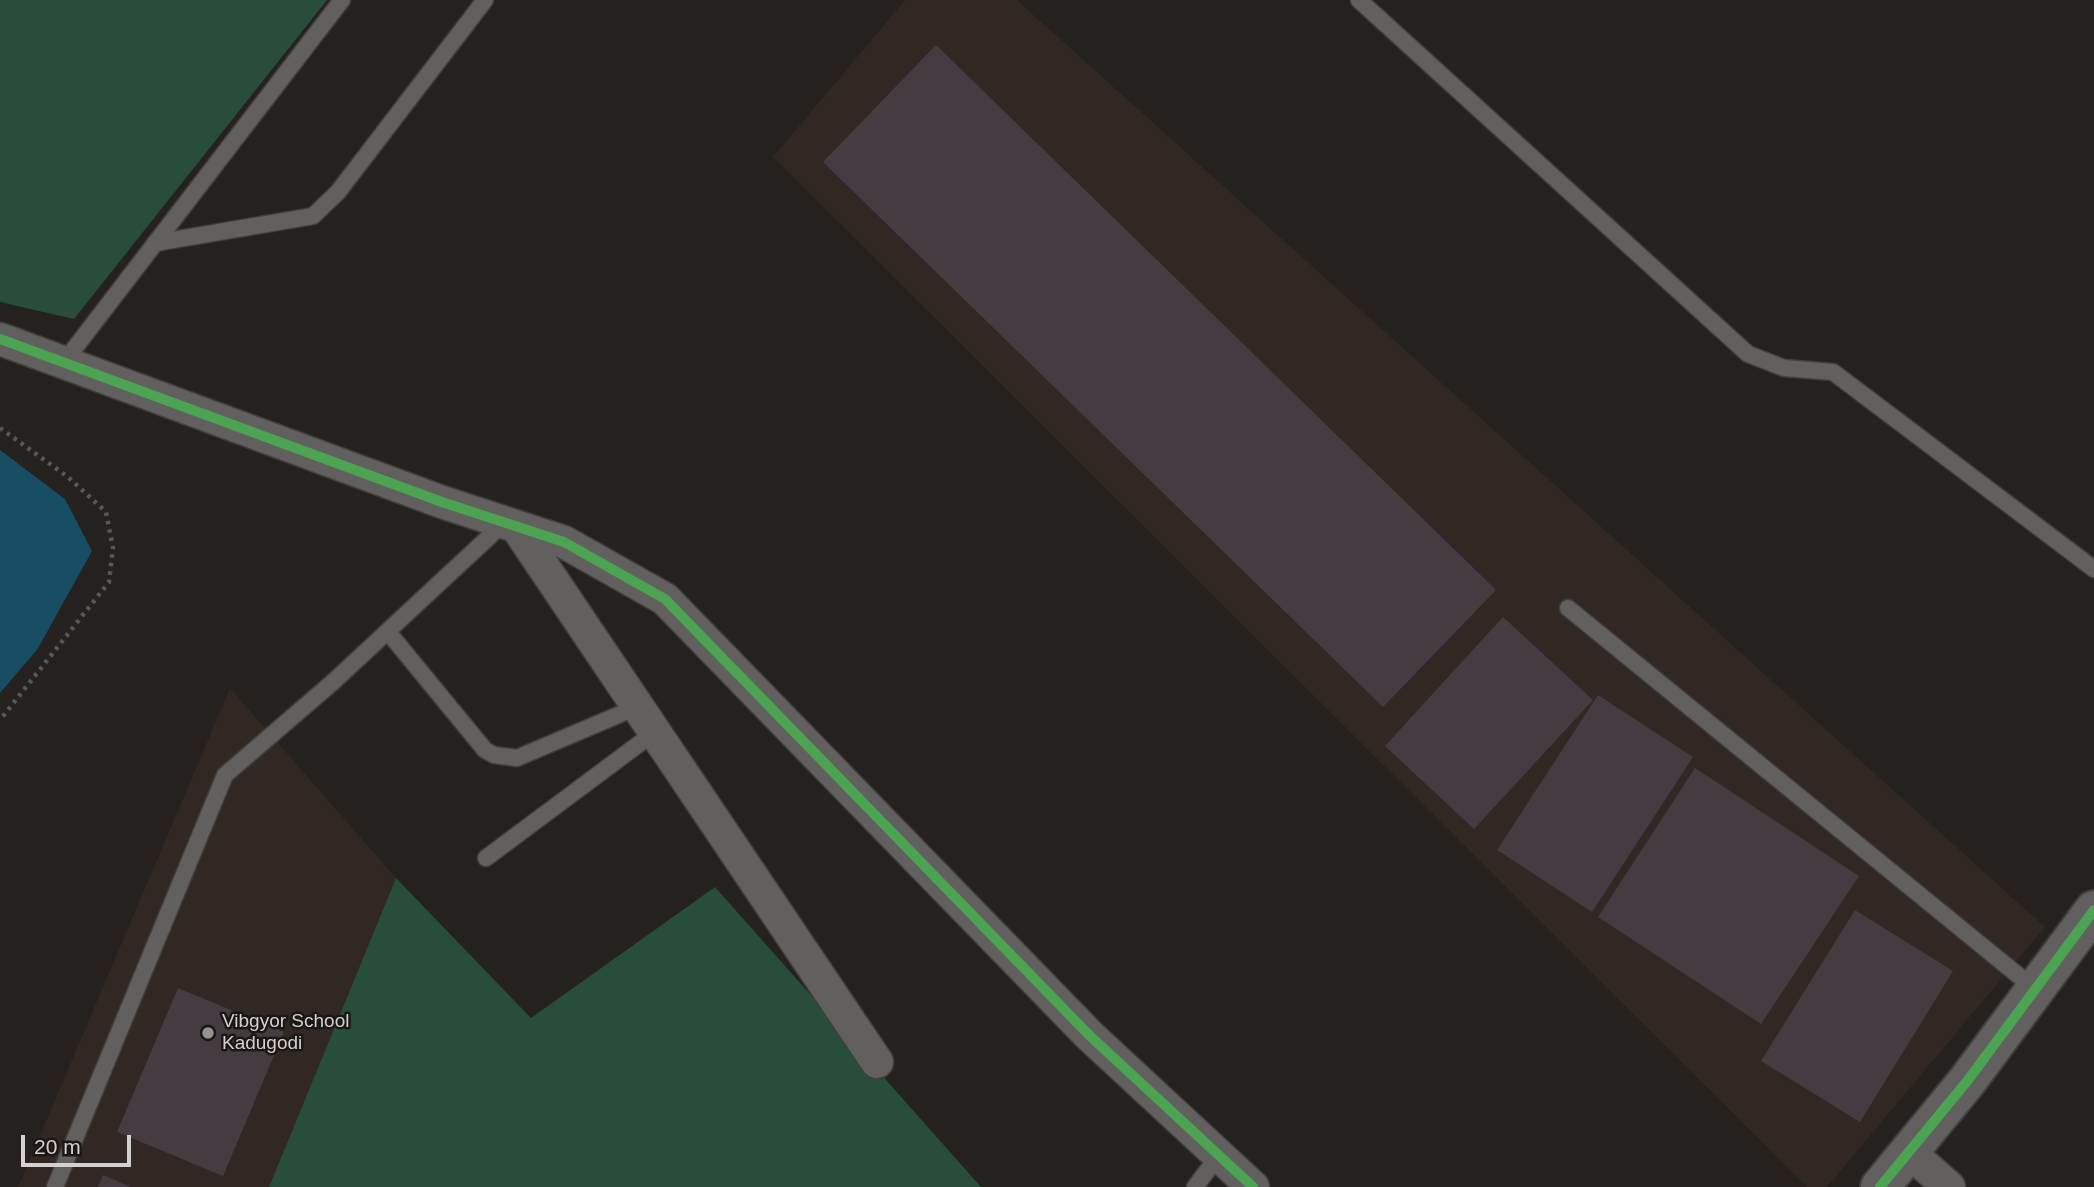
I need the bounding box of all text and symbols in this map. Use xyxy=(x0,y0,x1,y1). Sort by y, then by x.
place label: Vibgyor School Kadugodi xyxy=(222,1011,349,1055)
marker: Vibgyor School Kadugodi xyxy=(200,1025,216,1041)
scale bar xyxy=(24,1120,135,1164)
text: 20 m xyxy=(34,1135,81,1158)

